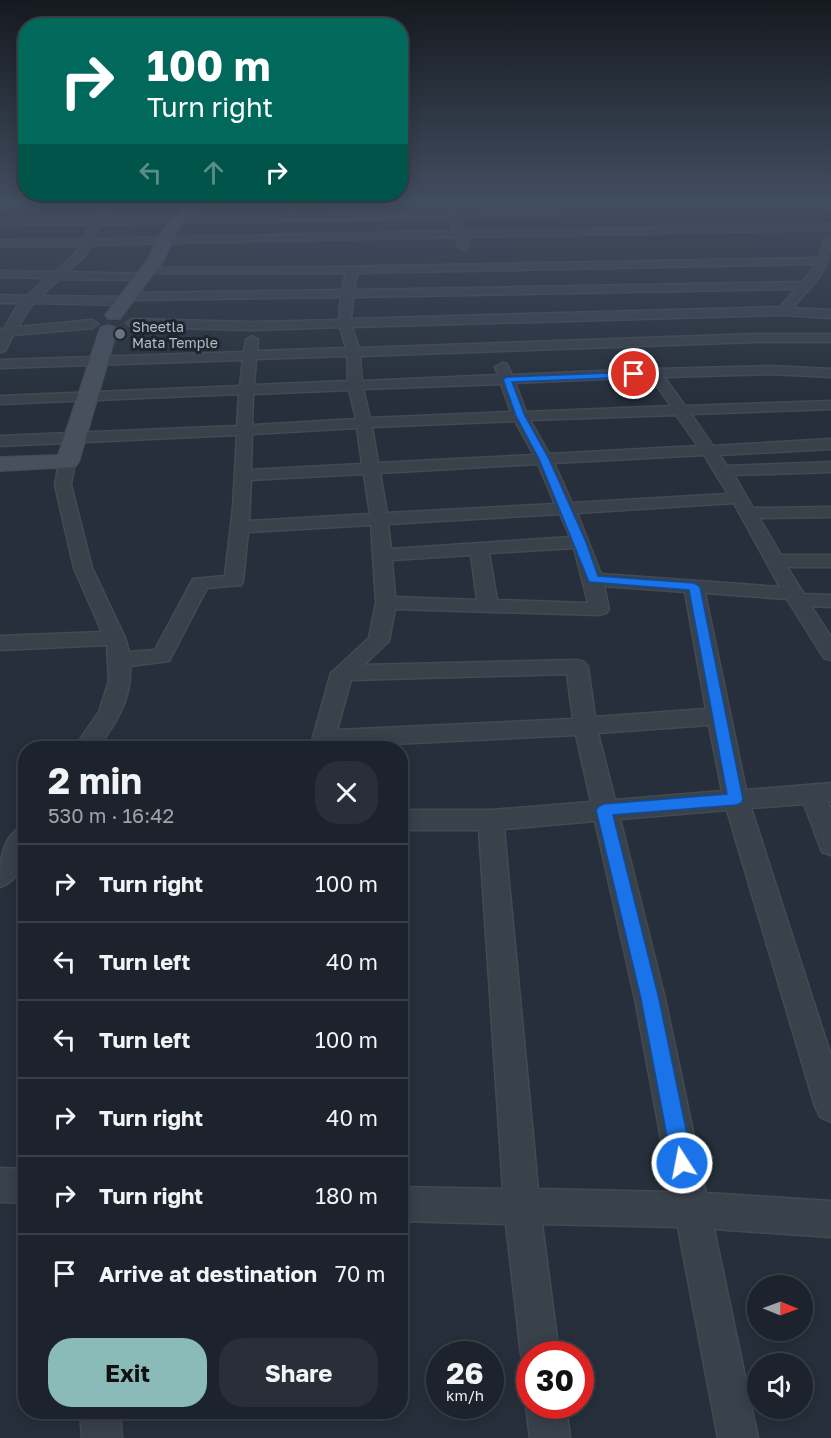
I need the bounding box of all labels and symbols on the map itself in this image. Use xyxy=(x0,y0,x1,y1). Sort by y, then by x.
place label: Sheetla Mata Temple xyxy=(132,318,218,351)
marker: Sheetla Mata Temple xyxy=(113,327,127,341)
pin xyxy=(608,348,659,399)
position arrow xyxy=(650,1131,714,1195)
north arrow xyxy=(747,1275,813,1341)
speed limit sign: 30 xyxy=(516,1341,594,1419)

